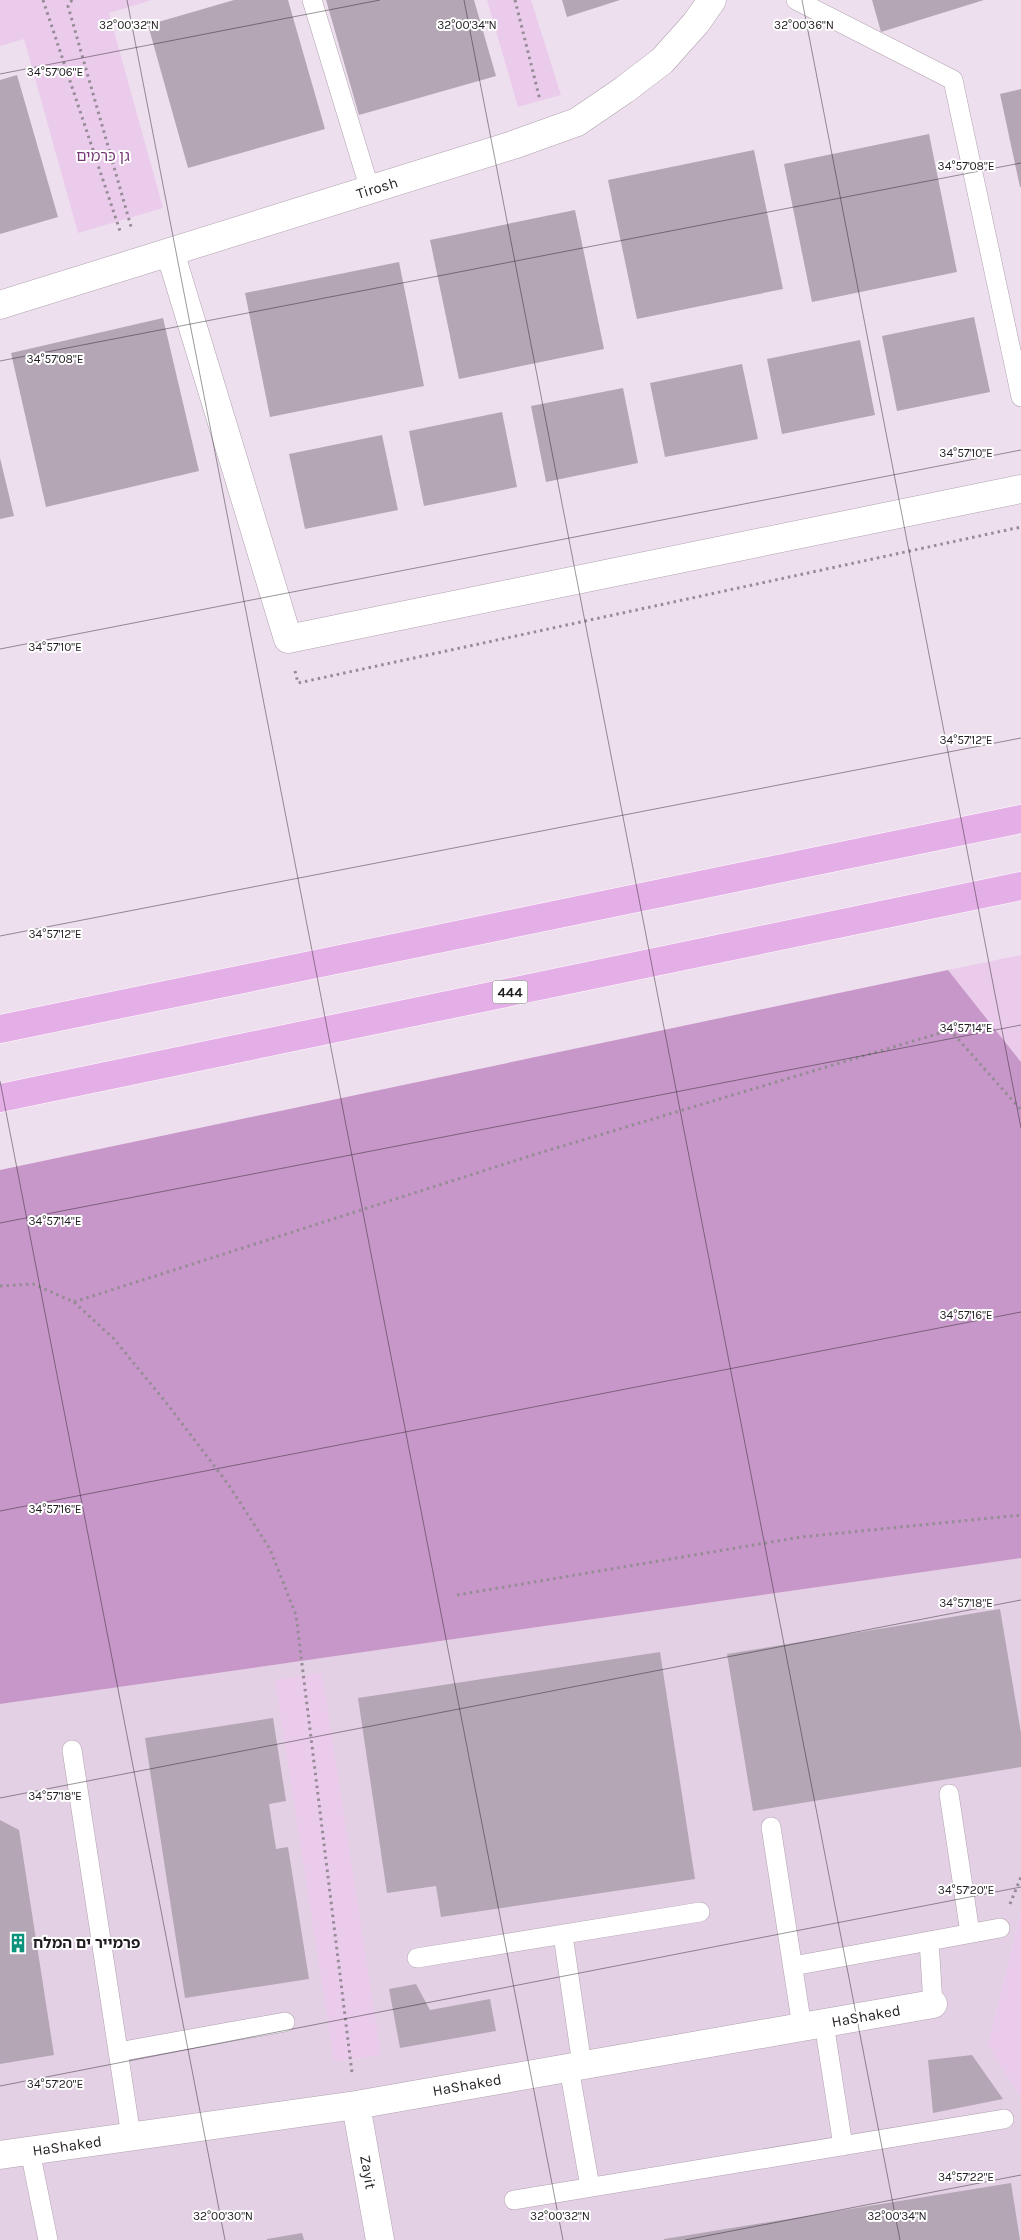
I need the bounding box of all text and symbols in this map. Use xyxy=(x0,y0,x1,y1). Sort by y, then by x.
text: 32°00'32"N xyxy=(99,18,159,32)
text: 32°00'34"N xyxy=(437,18,497,32)
text: 32°00'36"N xyxy=(774,18,834,32)
text: 34°57'06"E xyxy=(27,65,83,79)
park label: גן כרמים xyxy=(76,147,130,165)
text: 34°57'08"E xyxy=(938,159,994,173)
street label: Tirosh xyxy=(354,173,400,203)
text: 34°57'08"E xyxy=(27,352,83,366)
text: 34°57'10"E xyxy=(939,446,993,460)
text: 34°57'10"E xyxy=(28,640,82,654)
text: 34°57'12"E xyxy=(939,733,993,747)
text: 34°57'12"E xyxy=(28,927,82,941)
road number: 444 xyxy=(492,980,528,1004)
text: 34°57'14"E xyxy=(940,1021,992,1035)
text: 34°57'14"E xyxy=(29,1214,81,1228)
text: 34°57'16"E xyxy=(939,1308,993,1322)
text: 34°57'16"E xyxy=(28,1502,82,1516)
text: 34°57'18"E xyxy=(939,1596,993,1610)
text: 34°57'18"E xyxy=(28,1789,82,1803)
text: 34°57'20"E xyxy=(938,1883,994,1897)
building icon: פרמייר ים המלח xyxy=(7,1932,29,1954)
place label: פרמייר ים המלח xyxy=(33,1934,140,1952)
street label: HaShaked xyxy=(830,2001,902,2031)
street label: HaShaked xyxy=(431,2070,503,2100)
text: 34°57'20"E xyxy=(27,2077,83,2091)
street label: HaShaked xyxy=(31,2132,103,2160)
street label: Zayit xyxy=(356,2154,380,2191)
text: 34°57'22"E xyxy=(938,2170,994,2184)
text: 32°00'30"N xyxy=(193,2209,253,2223)
text: 32°00'32"N xyxy=(530,2209,590,2223)
text: 32°00'34"N xyxy=(867,2209,927,2223)

